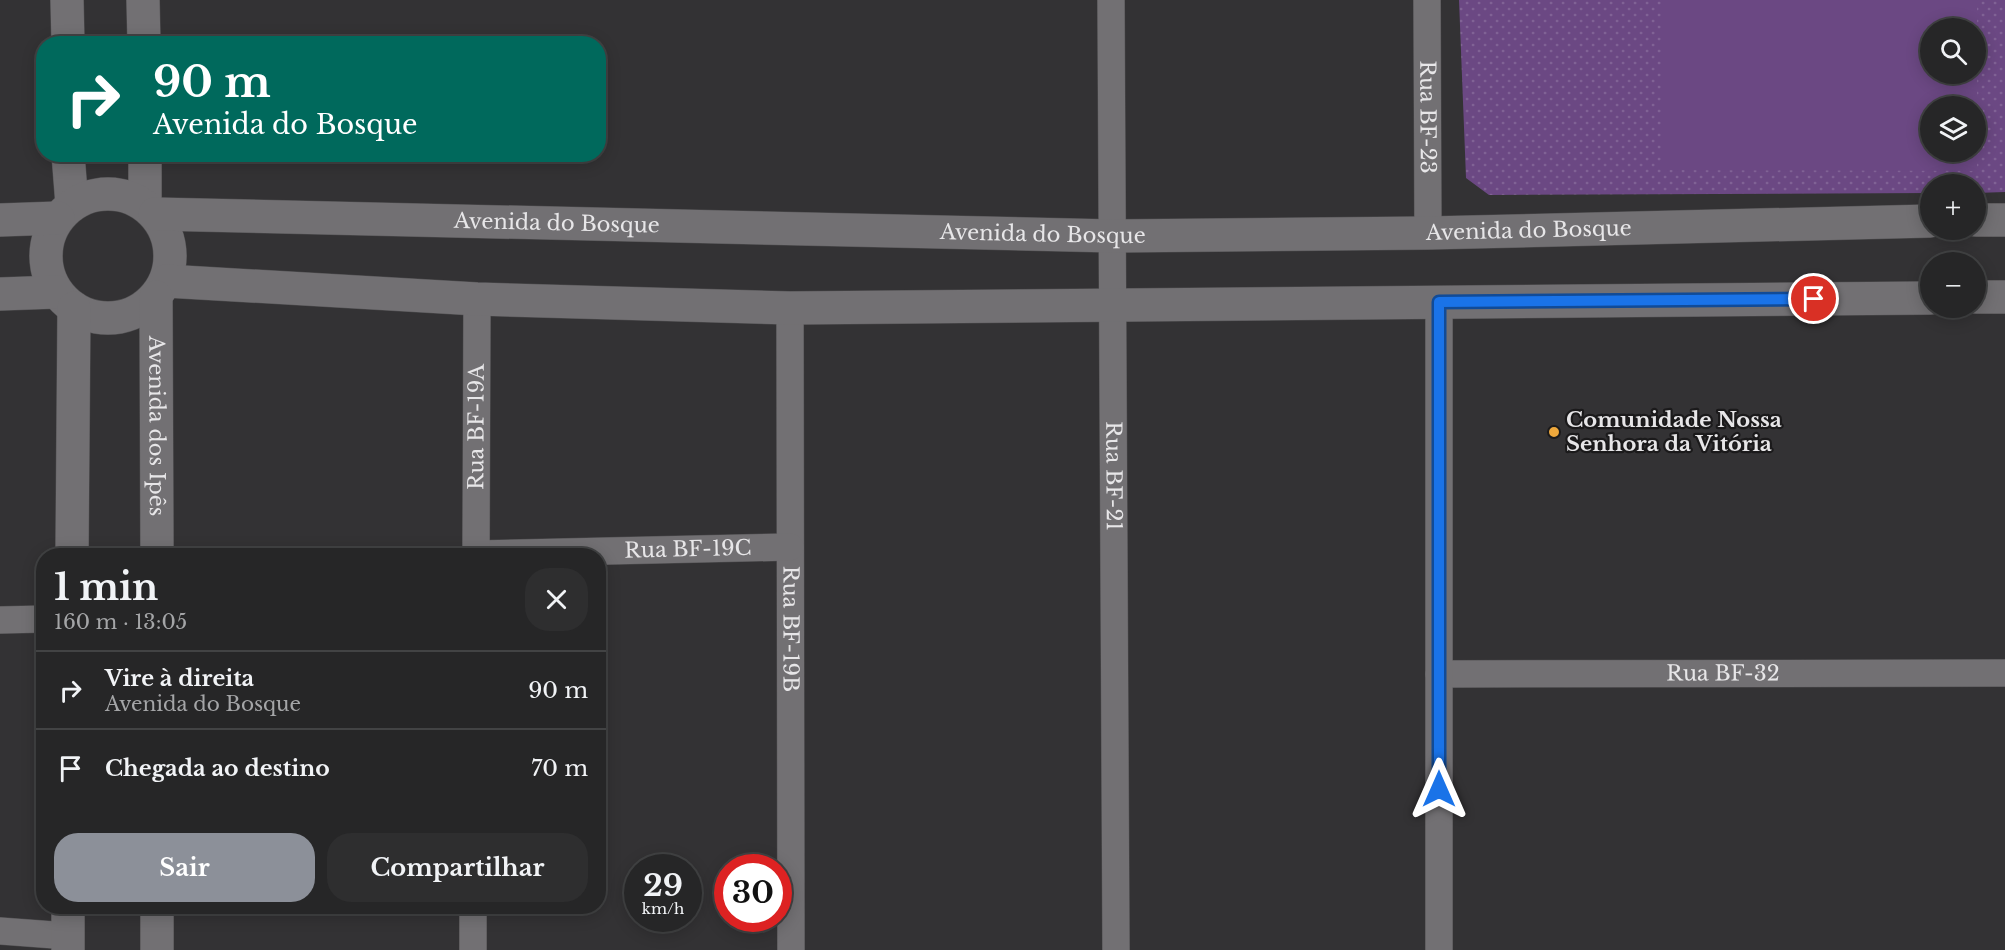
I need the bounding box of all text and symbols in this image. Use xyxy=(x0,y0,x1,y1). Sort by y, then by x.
map controls xyxy=(1920,18,1986,318)
button: search xyxy=(1920,18,1986,84)
text: 90 m xyxy=(153,56,271,108)
icon: right xyxy=(54,60,132,138)
street label: Rua BF-23 xyxy=(1414,60,1441,174)
button: layers xyxy=(1920,96,1986,162)
text: Avenida do Bosque xyxy=(153,108,418,141)
button: + xyxy=(1920,174,1986,240)
street label: Avenida do Bosque xyxy=(453,208,660,239)
street label: Avenida do Bosque xyxy=(1424,215,1632,246)
street label: Avenida do Bosque xyxy=(939,219,1146,249)
button: − xyxy=(1920,252,1986,318)
pin xyxy=(1788,273,1839,324)
icon: arrive xyxy=(1797,282,1830,315)
street label: Avenida dos Ipês xyxy=(143,335,170,516)
street label: Rua BF-19A xyxy=(463,363,490,490)
place label: Comunidade Nossa Senhora da Vitória xyxy=(1566,407,1782,457)
street label: Rua BF-21 xyxy=(1100,421,1127,531)
marker: Comunidade Nossa Senhora da Vitória xyxy=(1547,425,1561,439)
street label: Rua BF-19C xyxy=(624,535,752,564)
text: 1 min xyxy=(54,565,158,610)
street label: Rua BF-19B xyxy=(777,566,804,692)
button: close xyxy=(525,568,588,631)
text: 160 m · 13:05 xyxy=(54,610,187,634)
street label: Rua BF-32 xyxy=(1666,660,1780,687)
text: Vire à direita xyxy=(105,665,254,692)
icon: right xyxy=(54,674,87,707)
text: 90 m xyxy=(528,677,588,704)
text: Avenida do Bosque xyxy=(105,692,301,716)
icon: arrive xyxy=(54,752,87,785)
text: Chegada ao destino xyxy=(105,755,330,782)
text: 70 m xyxy=(531,755,588,782)
position arrow xyxy=(1407,757,1471,821)
button: Sair xyxy=(54,833,315,902)
button: Compartilhar xyxy=(327,833,588,902)
speed limit sign: 30 xyxy=(714,854,792,932)
text: 29 xyxy=(643,867,683,904)
text: km/h xyxy=(642,899,684,918)

